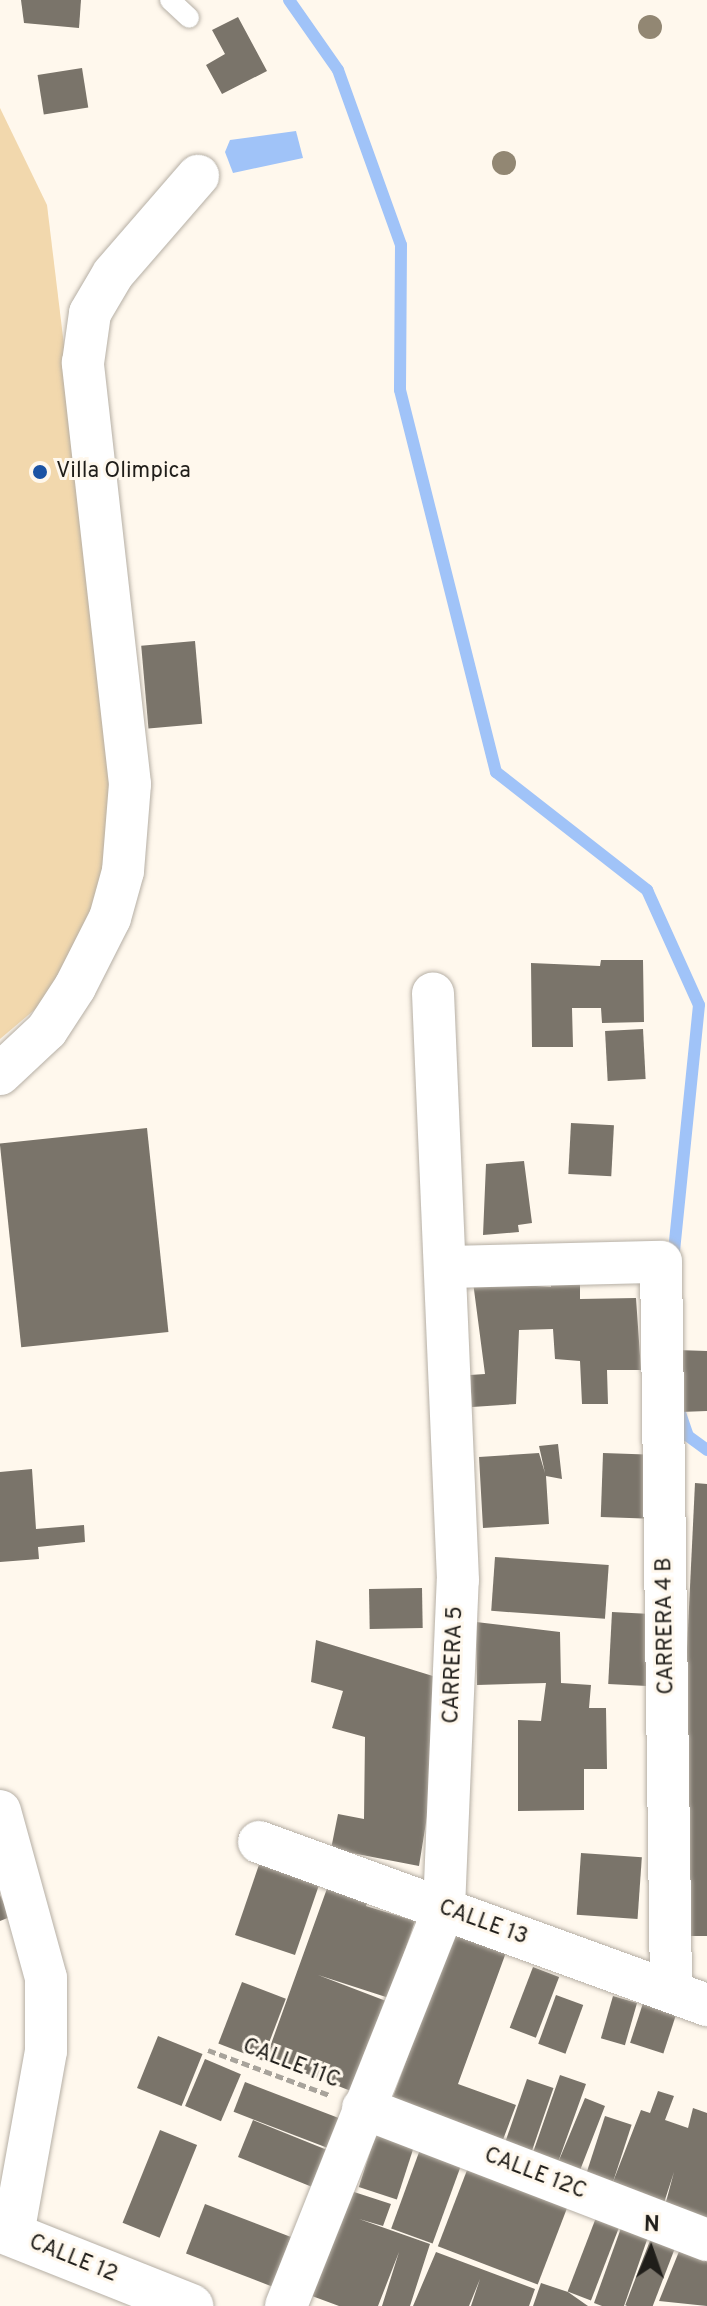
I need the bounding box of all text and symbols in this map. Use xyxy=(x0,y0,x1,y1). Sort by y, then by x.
place label: Villa Olimpica xyxy=(56,459,191,485)
marker: Villa Olimpica xyxy=(31,463,49,481)
street label: CARRERA 4 B xyxy=(652,1557,680,1695)
street label: CARRERA 5 xyxy=(439,1605,469,1725)
street label: CALLE 13 xyxy=(435,1895,531,1951)
street label: CALLE 11C xyxy=(239,2033,343,2095)
street label: CALLE 12C xyxy=(480,2142,590,2206)
north arrow xyxy=(611,2210,691,2290)
text: N xyxy=(643,2212,660,2239)
street label: CALLE 12 xyxy=(25,2229,121,2289)

